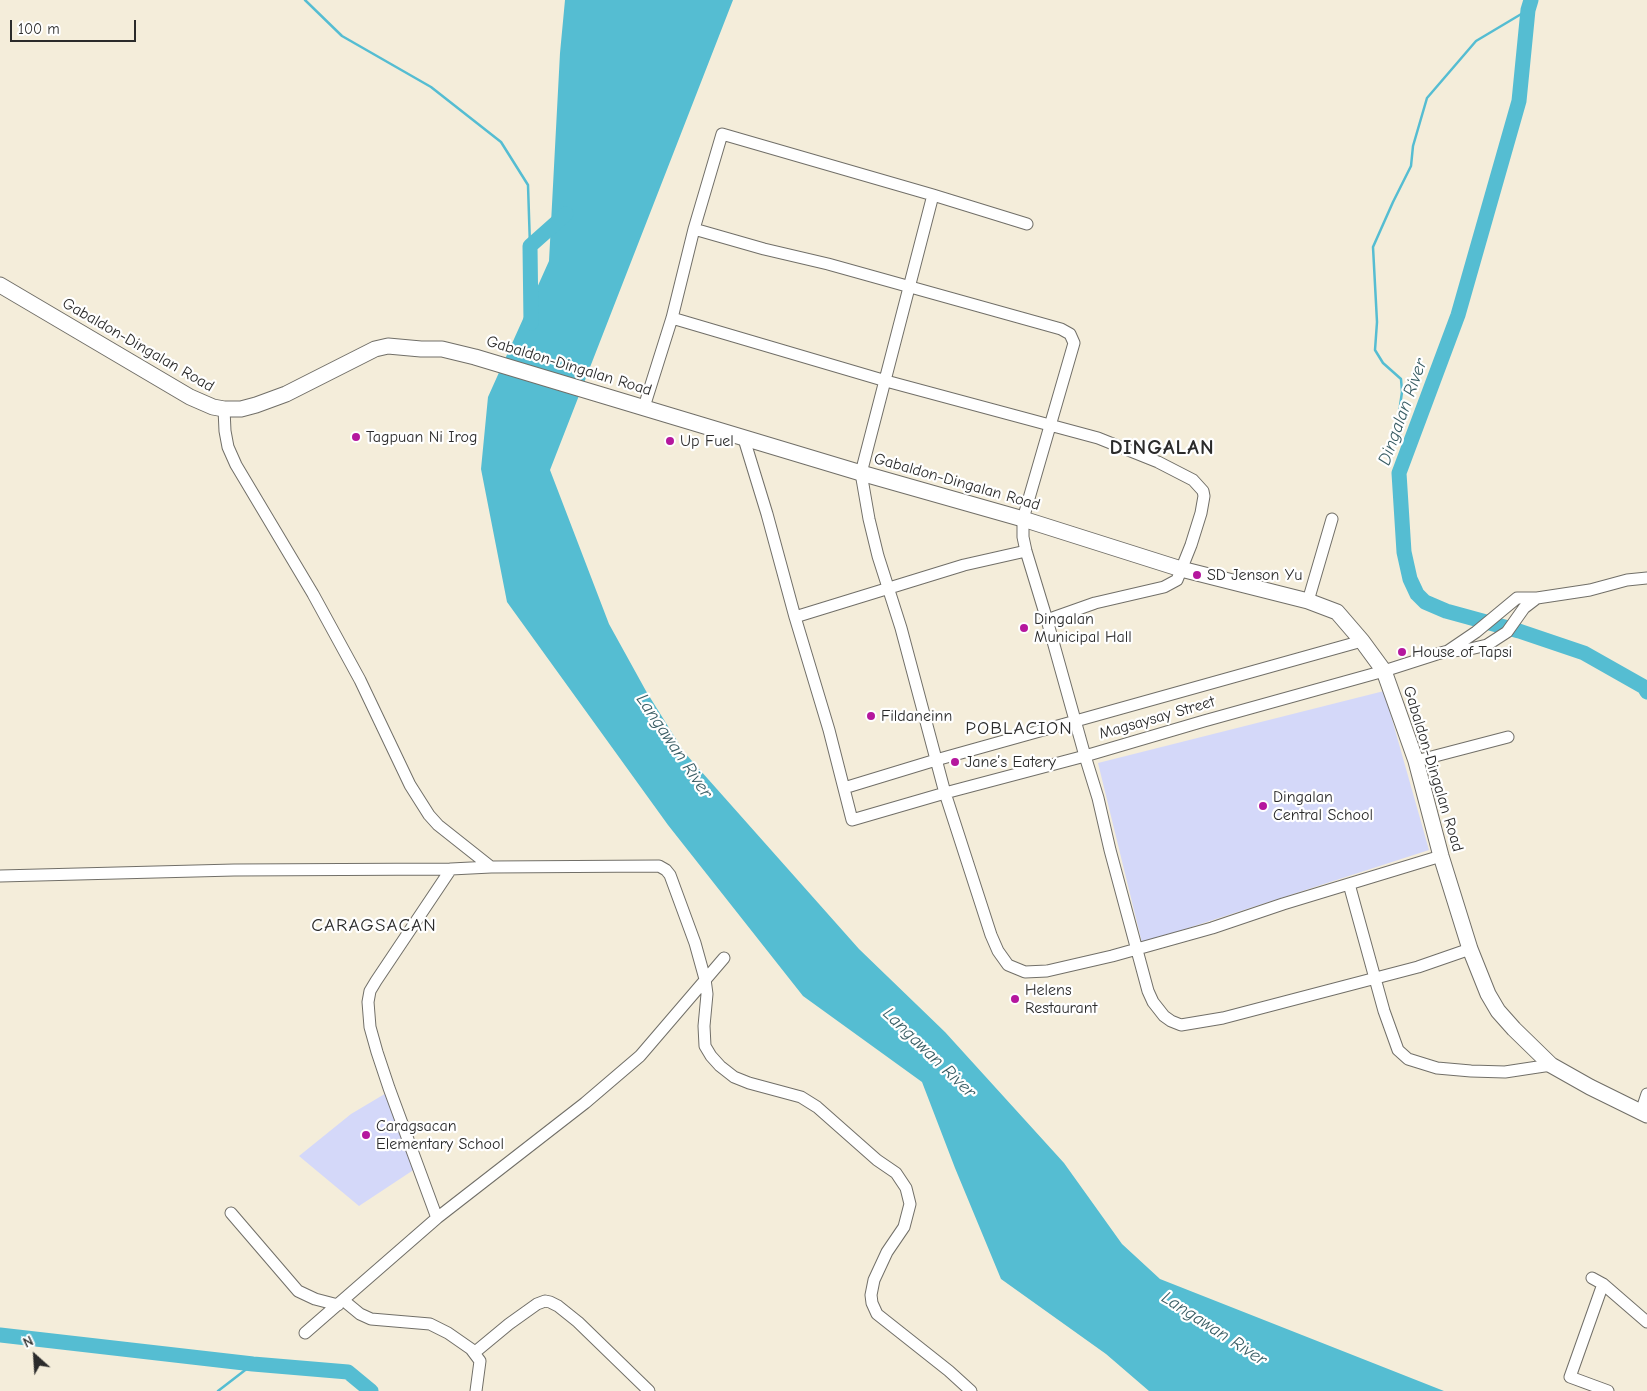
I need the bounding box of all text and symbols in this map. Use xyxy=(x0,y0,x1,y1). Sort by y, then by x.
scale bar xyxy=(12,10,139,42)
text: 100 m xyxy=(18,20,60,38)
street label: Gabaldon-Dingalan Road xyxy=(59,294,217,396)
street label: Gabaldon-Dingalan Road xyxy=(484,332,654,400)
water label: Dingalan River xyxy=(1374,356,1432,468)
place label: Tagpuan Ni Irog xyxy=(366,427,478,447)
marker: Tagpuan Ni Irog xyxy=(350,431,362,443)
place label: Up Fuel xyxy=(680,431,734,451)
marker: Up Fuel xyxy=(664,435,676,447)
district label: DINGALAN xyxy=(1108,435,1216,461)
street label: Gabaldon-Dingalan Road xyxy=(872,449,1042,515)
place label: SD Jenson Yu xyxy=(1207,565,1302,585)
marker: SD Jenson Yu xyxy=(1191,569,1203,581)
place label: Dingalan Municipal Hall xyxy=(1034,609,1132,647)
marker: Dingalan Municipal Hall xyxy=(1018,622,1030,634)
place label: House of Tapsi xyxy=(1412,642,1512,662)
marker: House of Tapsi xyxy=(1396,646,1408,658)
street label: Gabaldon-Dingalan Road xyxy=(1399,684,1467,854)
water label: Langawan River xyxy=(631,690,717,802)
street label: Magsaysay Street xyxy=(1097,692,1217,744)
place label: Fildaneinn xyxy=(881,706,952,726)
marker: Fildaneinn xyxy=(865,710,877,722)
district label: POBLACION xyxy=(964,718,1074,740)
place label: Jane’s Eatery xyxy=(965,752,1056,772)
marker: Jane’s Eatery xyxy=(949,756,961,768)
place label: Dingalan Central School xyxy=(1273,787,1373,825)
marker: Dingalan Central School xyxy=(1257,800,1269,812)
district label: CARAGSACAN xyxy=(310,915,438,937)
place label: Helens Restaurant xyxy=(1025,980,1097,1018)
marker: Helens Restaurant xyxy=(1009,993,1021,1005)
water label: Langawan River xyxy=(878,1003,980,1103)
place label: Caragsacan Elementary School xyxy=(376,1116,504,1154)
marker: Caragsacan Elementary School xyxy=(360,1129,372,1141)
water label: Langawan River xyxy=(1157,1287,1271,1371)
north arrow xyxy=(10,1331,60,1381)
text: N xyxy=(20,1332,36,1352)

